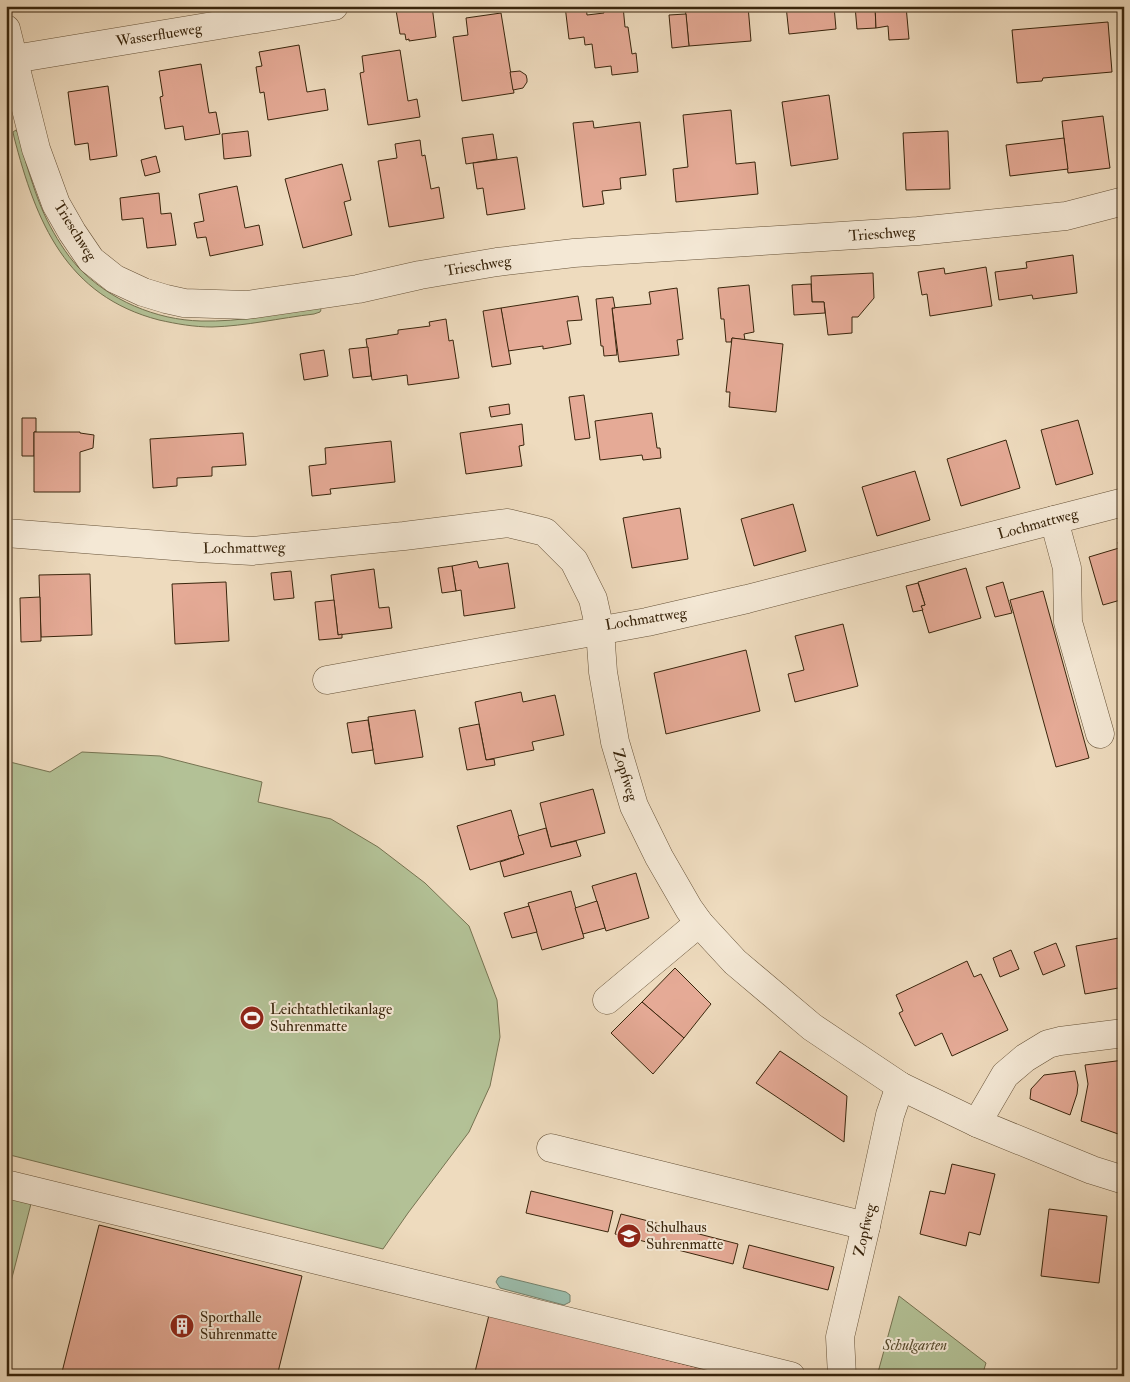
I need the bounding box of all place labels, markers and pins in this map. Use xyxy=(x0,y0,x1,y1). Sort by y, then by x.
place label: Leichtathletikanlage Suhrenmatte xyxy=(270,1000,392,1036)
sports icon: Leichtathletikanlage Suhrenmatte xyxy=(239,1005,265,1031)
place label: Schulhaus Suhrenmatte xyxy=(646,1218,723,1254)
school or university icon: Schulhaus Suhrenmatte xyxy=(616,1223,642,1249)
place label: Sporthalle Suhrenmatte xyxy=(200,1308,277,1344)
building icon: Sporthalle Suhrenmatte xyxy=(169,1313,195,1339)

